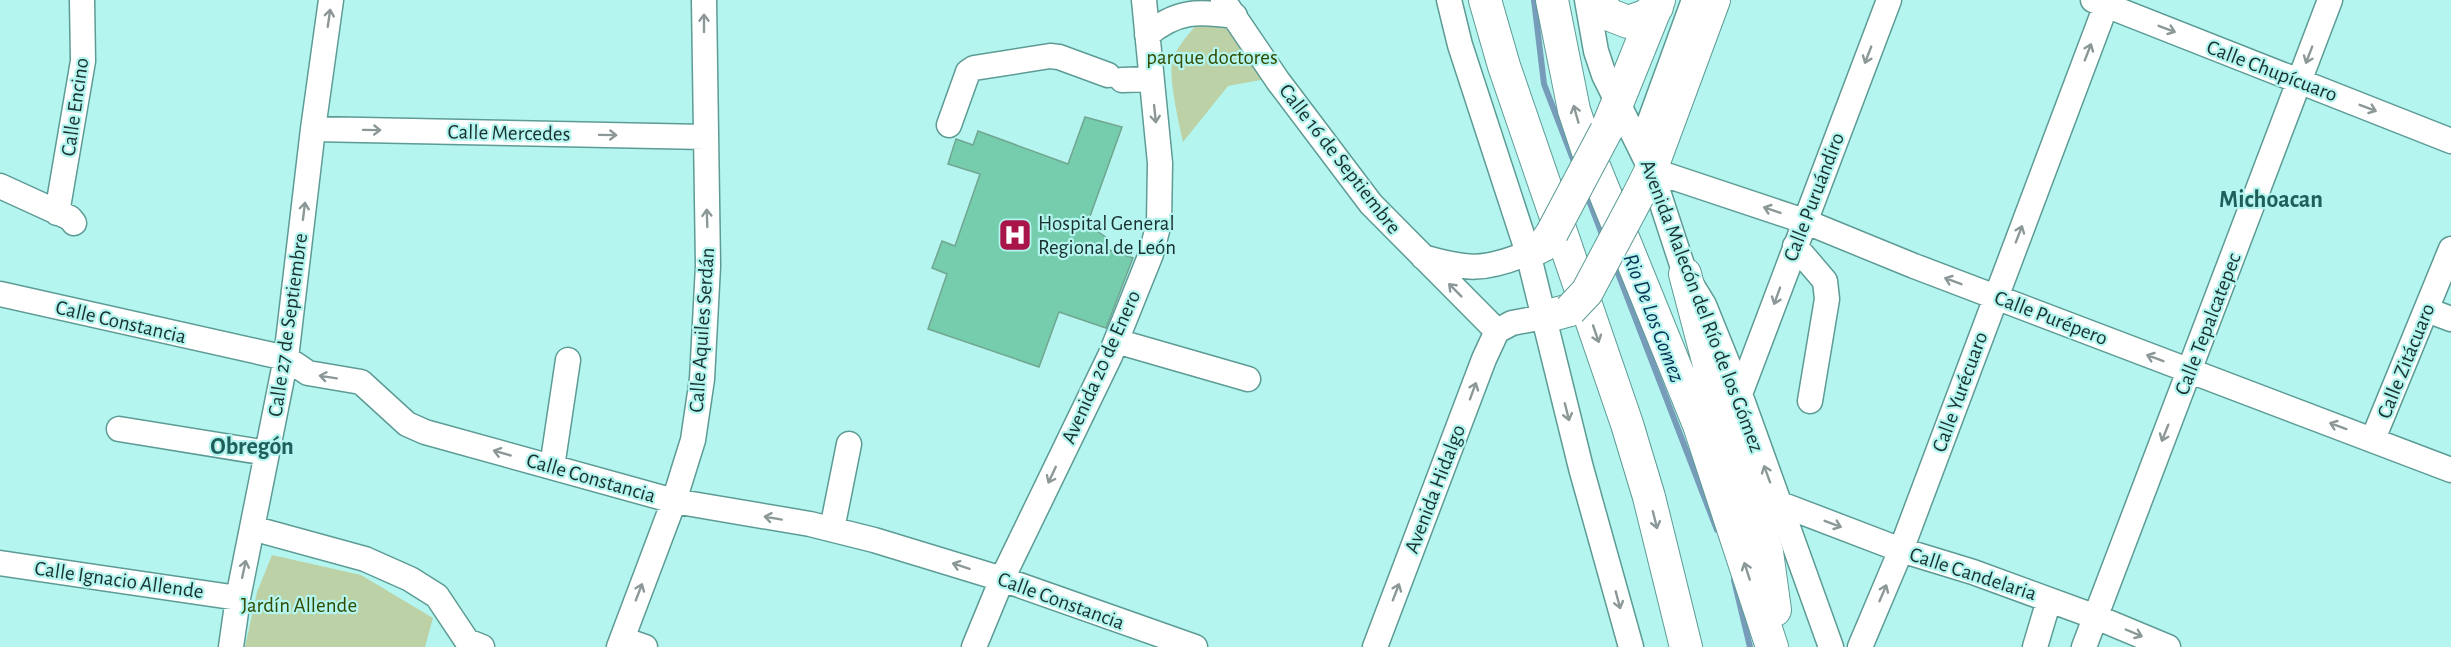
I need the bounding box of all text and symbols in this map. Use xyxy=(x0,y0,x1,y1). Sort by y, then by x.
one-way arrow xyxy=(323,8,334,28)
one-way arrow xyxy=(698,14,710,34)
one-way arrow xyxy=(2157,24,2176,35)
street label: Calle Chupícuaro xyxy=(2204,37,2340,105)
one-way arrow xyxy=(2084,43,2095,62)
one-way arrow xyxy=(1862,45,1873,63)
one-way arrow xyxy=(2303,45,2314,64)
park label: parque doctores xyxy=(1146,47,1278,68)
street label: Calle Encino xyxy=(58,56,92,158)
street label: Calle 16 de Septiembre xyxy=(1275,80,1405,238)
one-way arrow xyxy=(1150,103,1161,123)
one-way arrow xyxy=(2358,103,2377,114)
one-way arrow xyxy=(1570,105,1581,124)
street label: Calle Mercedes xyxy=(447,121,571,145)
one-way arrow xyxy=(361,124,381,136)
one-way arrow xyxy=(598,130,618,141)
street label: Calle Puruándiro xyxy=(1780,130,1848,264)
street label: Avenida Malecón del Río de los Gómez xyxy=(1636,157,1768,455)
district label: Michoacan xyxy=(2219,188,2323,212)
one-way arrow xyxy=(299,202,310,221)
one-way arrow xyxy=(1763,203,1782,214)
one-way arrow xyxy=(701,209,713,229)
place label: Hospital General Regional de León xyxy=(1038,213,1176,258)
hospital icon: Hospital General Regional de León xyxy=(997,217,1033,253)
one-way arrow xyxy=(2014,226,2025,244)
street label: Calle 27 de Septiembre xyxy=(265,232,311,418)
street label: Calle Aquiles Serdán xyxy=(686,247,718,413)
street label: Calle Tepalcatepec xyxy=(2171,250,2245,398)
water label: Rio De Los Gomez xyxy=(1619,251,1689,385)
one-way arrow xyxy=(1944,275,1963,286)
one-way arrow xyxy=(1448,283,1463,297)
one-way arrow xyxy=(1770,286,1781,305)
street label: Avenida 20 de Enero xyxy=(1058,287,1144,447)
street label: Calle Purépero xyxy=(1992,287,2110,349)
street label: Calle Constancia xyxy=(54,297,189,347)
street label: Calle Zitácuaro xyxy=(2373,300,2439,422)
one-way arrow xyxy=(1592,324,1603,343)
street label: Calle Yurécuaro xyxy=(1929,329,1991,455)
one-way arrow xyxy=(2146,352,2165,363)
one-way arrow xyxy=(319,371,339,382)
one-way arrow xyxy=(1468,382,1479,400)
one-way arrow xyxy=(1562,402,1574,421)
one-way arrow xyxy=(2329,420,2347,431)
street label: Avenida Hidalgo xyxy=(1401,422,1469,556)
one-way arrow xyxy=(2159,423,2170,442)
district label: Obregón xyxy=(210,435,294,459)
one-way arrow xyxy=(493,447,512,458)
street label: Calle Constancia xyxy=(524,450,658,507)
one-way arrow xyxy=(1761,465,1772,484)
one-way arrow xyxy=(1045,466,1057,484)
one-way arrow xyxy=(1649,510,1661,529)
one-way arrow xyxy=(763,512,783,523)
one-way arrow xyxy=(1823,519,1841,530)
street label: Calle Candelaria xyxy=(1907,544,2039,605)
street label: Calle Ignacio Allende xyxy=(33,558,205,602)
one-way arrow xyxy=(239,559,250,579)
one-way arrow xyxy=(952,560,971,571)
one-way arrow xyxy=(1741,562,1752,581)
street label: Calle Constancia xyxy=(995,568,1127,634)
one-way arrow xyxy=(635,583,646,602)
one-way arrow xyxy=(1391,584,1402,602)
one-way arrow xyxy=(1878,585,1889,603)
one-way arrow xyxy=(1613,590,1625,609)
park label: Jardín Allende xyxy=(241,595,357,616)
one-way arrow xyxy=(2125,628,2143,639)

